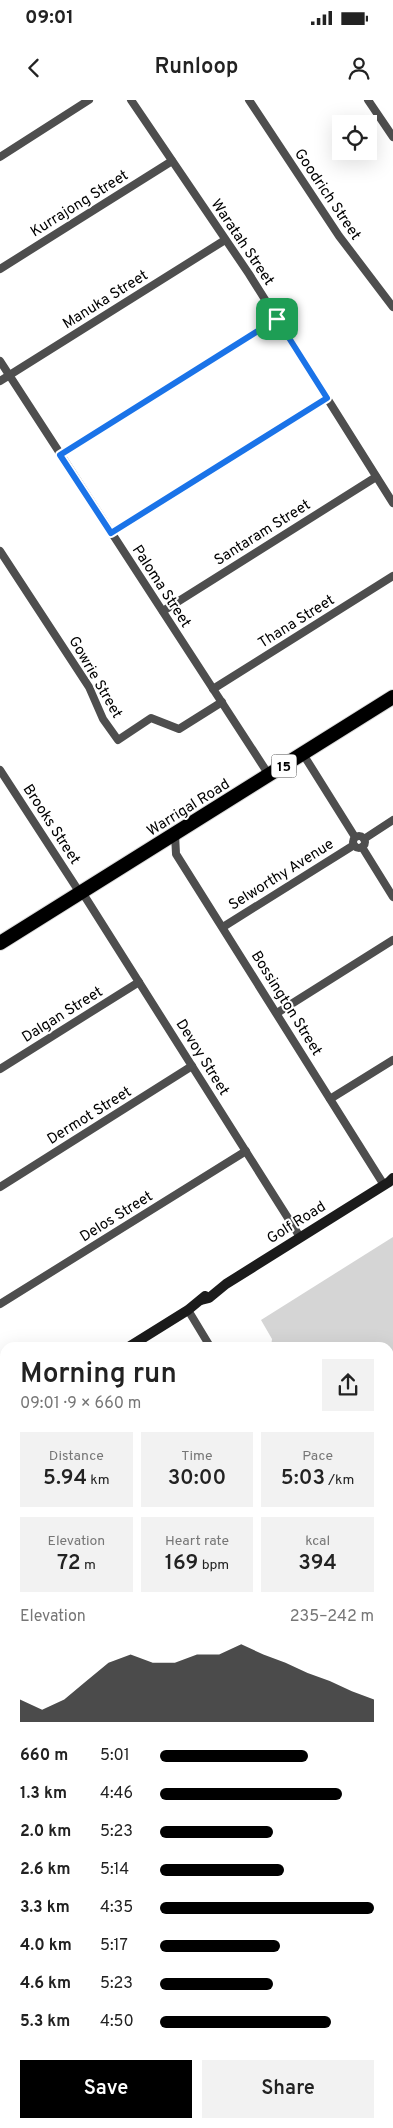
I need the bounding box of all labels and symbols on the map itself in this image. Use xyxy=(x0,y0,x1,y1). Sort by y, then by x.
street label: Goodrich Street xyxy=(289,145,364,244)
street label: Kurrajong Street xyxy=(27,167,132,242)
street label: Waratah Street xyxy=(206,196,278,290)
street label: Manuka Street xyxy=(60,267,152,334)
pin xyxy=(256,298,298,340)
street label: Santaram Street xyxy=(211,496,314,570)
street label: Paloma Street xyxy=(127,542,195,632)
street label: Thana Street xyxy=(255,591,339,653)
street label: Gowrie Street xyxy=(64,633,126,722)
road number: 15 xyxy=(272,754,296,778)
street label: Warrigal Road xyxy=(144,775,234,841)
street label: Brooks Street xyxy=(18,781,84,868)
street label: Selworthy Avenue xyxy=(226,835,338,915)
street label: Bossington Street xyxy=(246,948,326,1060)
street label: Dalgan Street xyxy=(19,983,107,1048)
street label: Devoy Street xyxy=(171,1016,233,1100)
street label: Dermot Street xyxy=(44,1083,135,1150)
street label: Delos Street xyxy=(77,1187,157,1247)
street label: Golf Road xyxy=(264,1198,330,1249)

